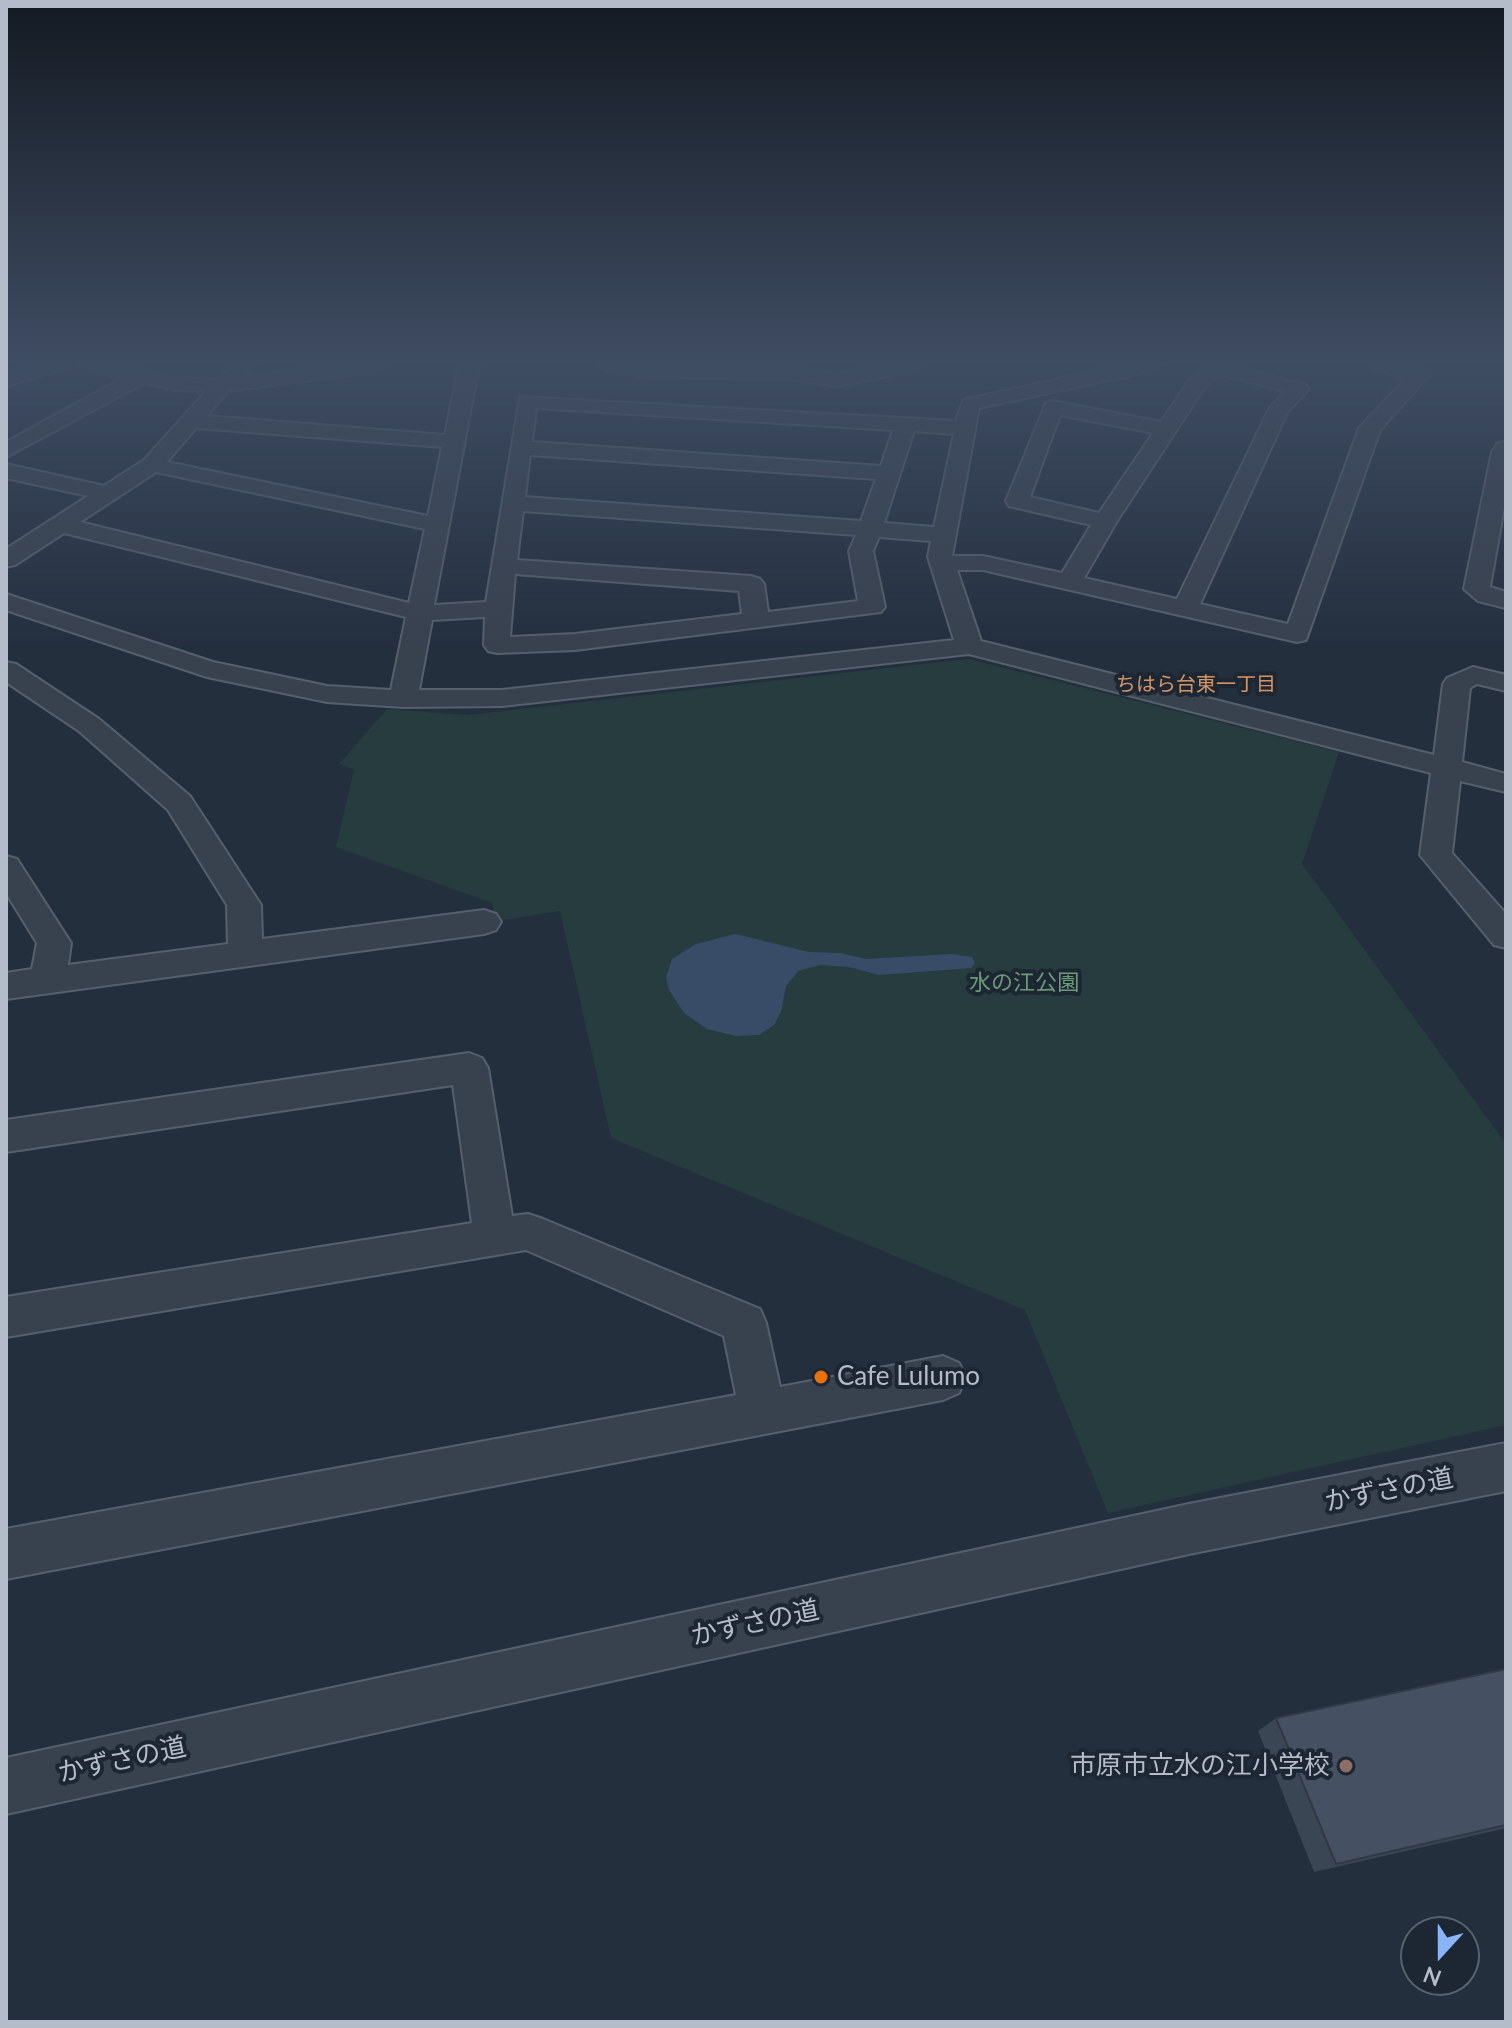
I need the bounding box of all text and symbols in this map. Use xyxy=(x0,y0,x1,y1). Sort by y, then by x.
district label: ちはら台東一丁目 xyxy=(1116,673,1276,697)
park label: 水の江公園 xyxy=(969,970,1079,996)
place label: Cafe Lulumo xyxy=(837,1361,980,1393)
marker: Cafe Lulumo xyxy=(812,1368,830,1386)
street label: かずさの道 xyxy=(1322,1462,1456,1518)
street label: かずさの道 xyxy=(688,1594,822,1652)
street label: かずさの道 xyxy=(55,1731,189,1789)
place label: 市原市立水の江小学校 xyxy=(1070,1750,1330,1782)
marker: 市原市立水の江小学校 xyxy=(1337,1757,1355,1775)
north arrow xyxy=(1400,1916,1480,1996)
text: N xyxy=(1419,1961,1445,1993)

